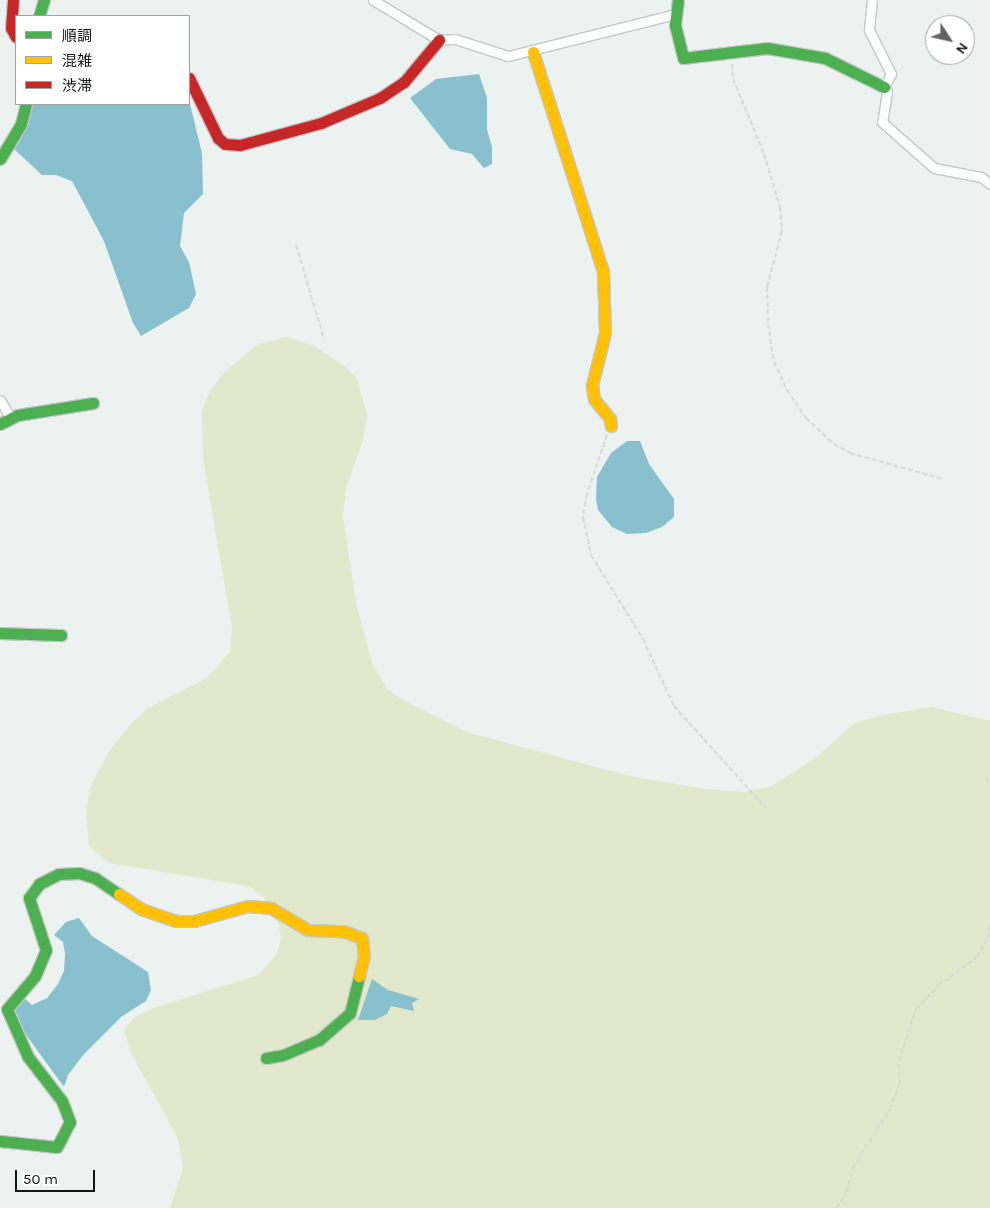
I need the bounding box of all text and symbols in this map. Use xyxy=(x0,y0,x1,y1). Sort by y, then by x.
legend xyxy=(15,15,190,105)
north arrow xyxy=(925,15,975,65)
text: 順調 xyxy=(62,27,92,45)
text: N xyxy=(952,39,972,57)
text: 混雑 xyxy=(62,52,92,70)
text: 渋滞 xyxy=(62,77,92,95)
scale bar xyxy=(18,1160,98,1192)
text: 50 m xyxy=(23,1170,58,1188)

